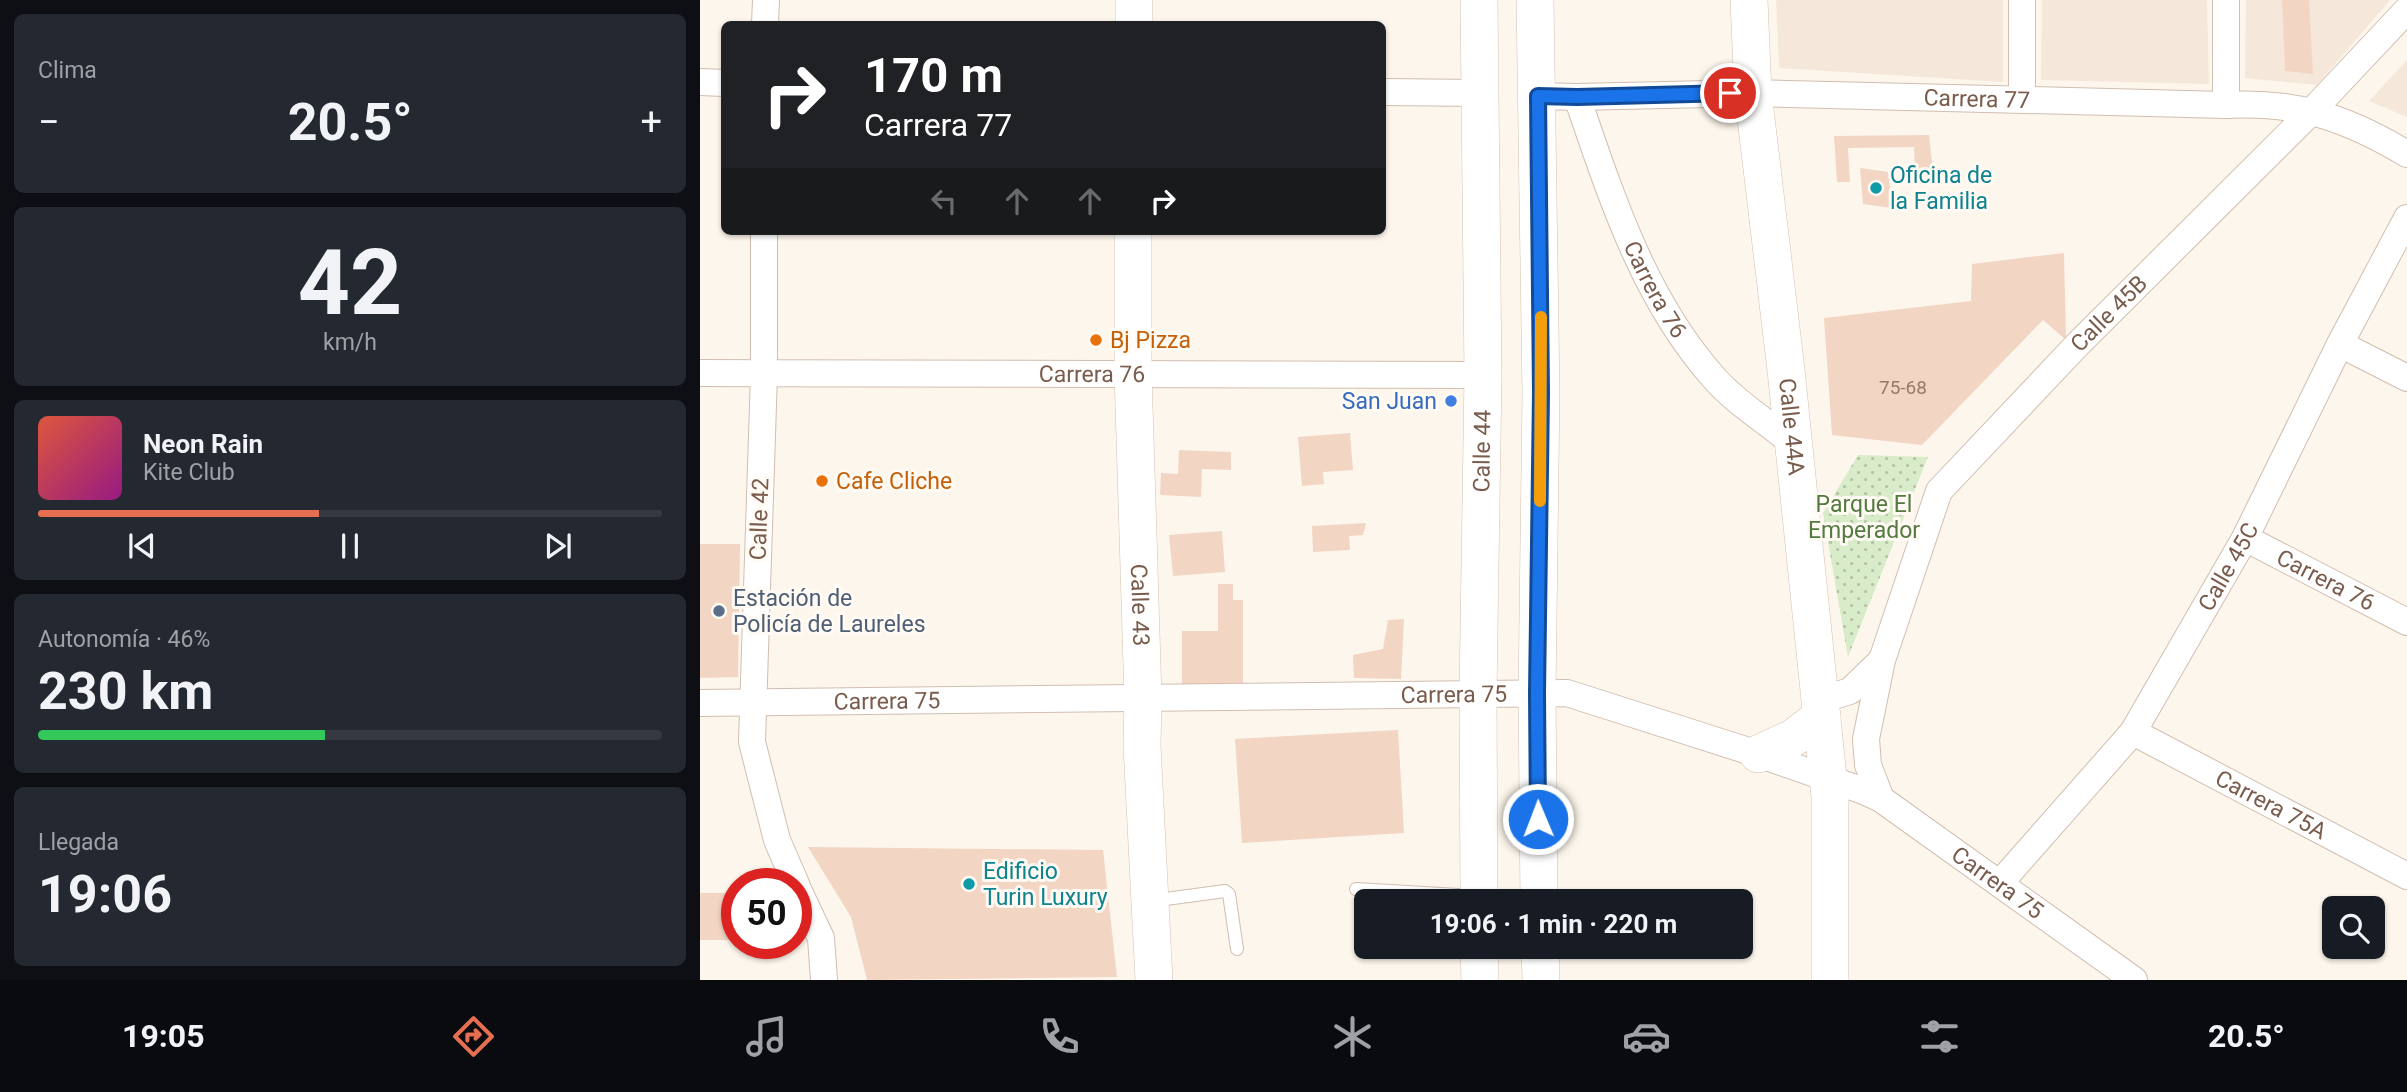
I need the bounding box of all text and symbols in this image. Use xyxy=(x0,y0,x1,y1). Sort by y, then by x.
text: 170 m xyxy=(864,47,1003,104)
icon: right xyxy=(749,49,840,140)
text: Clima xyxy=(38,57,97,84)
pin xyxy=(1700,63,1760,123)
icon: arrive xyxy=(1711,74,1749,112)
street label: Carrera 77 xyxy=(1923,84,2030,114)
text: 20.5° xyxy=(288,92,413,153)
text: − xyxy=(38,100,60,144)
text: + xyxy=(640,100,662,144)
text: Carrera 77 xyxy=(864,106,1012,144)
place label: Oficina de la Familia xyxy=(1890,162,1992,215)
marker: Oficina de la Familia xyxy=(1868,180,1884,196)
icon: left xyxy=(925,182,963,220)
icon: ahead xyxy=(998,182,1036,220)
icon: ahead xyxy=(1071,182,1109,220)
icon: right xyxy=(1144,182,1182,220)
text: 42 xyxy=(298,230,402,336)
street label: Carrera 76 xyxy=(1618,237,1692,343)
street label: Calle 45B xyxy=(2065,270,2153,358)
place label: Bj Pizza xyxy=(1110,327,1191,354)
text: km/h xyxy=(323,329,377,356)
marker: Bj Pizza xyxy=(1088,332,1104,348)
street label: Carrera 76 xyxy=(1039,361,1145,388)
house number: 75-68 xyxy=(1879,376,1927,399)
street label: Calle 44A xyxy=(1773,377,1810,477)
place label: San Juan xyxy=(1342,388,1437,415)
marker: San Juan xyxy=(1443,393,1459,409)
street label: Calle 44 xyxy=(1468,410,1496,492)
text: Neon Rain xyxy=(143,429,263,459)
text: Kite Club xyxy=(143,459,235,486)
place label: Cafe Cliche xyxy=(836,468,952,495)
marker: Cafe Cliche xyxy=(814,473,830,489)
street label: Calle 42 xyxy=(745,477,774,561)
park label: Parque El Emperador xyxy=(1808,491,1920,544)
street label: Calle 45C xyxy=(2193,518,2264,616)
icon: previous xyxy=(123,527,161,565)
icon: pause xyxy=(331,527,369,565)
icon: next xyxy=(539,527,577,565)
street label: Carrera 76 xyxy=(2272,544,2379,617)
street label: Calle 43 xyxy=(1125,563,1154,647)
place label: Estación de Policía de Laureles xyxy=(733,585,926,638)
marker: Estación de Policía de Laureles xyxy=(711,603,727,619)
text: Autonomía · 46% xyxy=(38,626,210,653)
text: 230 km xyxy=(38,661,213,722)
street label: Carrera 75 xyxy=(1401,681,1507,709)
street label: Carrera 75 xyxy=(834,687,940,715)
street label: Carrera 75A xyxy=(2211,765,2331,845)
position arrow xyxy=(1501,782,1575,856)
text: Llegada xyxy=(38,829,119,856)
street label: Carrera 75 xyxy=(1946,841,2049,925)
place label: Edificio Turin Luxury xyxy=(983,858,1108,911)
text: 19:06 xyxy=(38,864,172,925)
speed limit sign: 50 xyxy=(721,868,812,959)
marker: Edificio Turin Luxury xyxy=(961,876,977,892)
map controls xyxy=(2322,896,2385,959)
button: search xyxy=(2322,896,2385,959)
text: 19:06 · 1 min · 220 m xyxy=(1430,909,1677,939)
icon: directions xyxy=(449,1012,498,1061)
icon: music xyxy=(742,1012,791,1061)
icon: phone xyxy=(1035,1012,1084,1061)
icon: climate xyxy=(1328,1012,1377,1061)
icon: car xyxy=(1622,1012,1671,1061)
icon: filters xyxy=(1915,1012,1964,1061)
text: 19:05 xyxy=(122,1017,205,1055)
text: 20.5° xyxy=(2208,1017,2285,1055)

